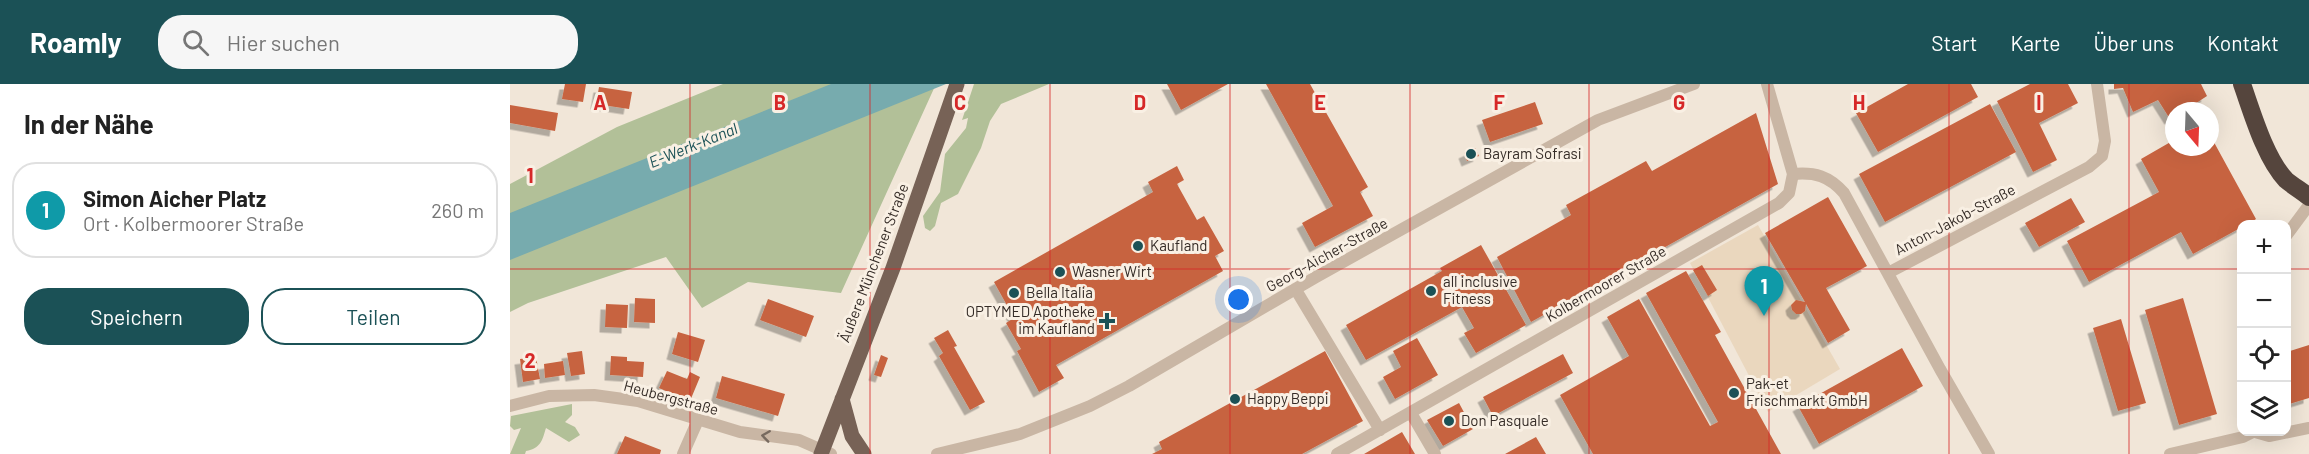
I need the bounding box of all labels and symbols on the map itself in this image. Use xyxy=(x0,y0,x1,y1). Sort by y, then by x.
text: A xyxy=(593,90,607,114)
text: B xyxy=(774,90,786,114)
text: C xyxy=(954,90,966,114)
text: D xyxy=(1134,90,1146,114)
text: E xyxy=(1314,90,1326,114)
text: F xyxy=(1493,90,1505,114)
text: G xyxy=(1673,90,1685,114)
text: H xyxy=(1853,90,1865,114)
text: I xyxy=(2036,90,2042,114)
north arrow xyxy=(2165,102,2219,156)
water label: E-Werk-Kanal xyxy=(646,118,740,171)
place label: Bayram Sofrasi xyxy=(1483,144,1582,162)
marker: Bayram Sofrasi xyxy=(1464,147,1478,161)
text: 1 xyxy=(526,163,534,187)
street label: Anton-Jakob-Straße xyxy=(1891,180,2018,258)
street label: Äußere Münchener Straße xyxy=(834,181,912,345)
street label: Georg-Aicher-Straße xyxy=(1263,213,1390,295)
place label: Kaufland xyxy=(1150,236,1208,254)
marker: Kaufland xyxy=(1131,239,1145,253)
street label: Kolbermoorer Straße xyxy=(1542,241,1669,325)
place label: Wasner Wirt xyxy=(1072,262,1152,280)
marker: Wasner Wirt xyxy=(1053,265,1067,279)
pin: 1 xyxy=(1744,266,1784,316)
place label: all inclusive Fitness xyxy=(1443,272,1518,307)
place label: Bella Italia xyxy=(1026,283,1093,301)
marker: all inclusive Fitness xyxy=(1424,284,1438,298)
your location xyxy=(1224,285,1253,314)
marker: Bella Italia xyxy=(1007,286,1021,300)
place label: OPTYMED Apotheke im Kaufland xyxy=(966,302,1095,337)
marker: OPTYMED Apotheke im Kaufland xyxy=(1100,314,1114,328)
text: 2 xyxy=(524,348,536,372)
place label: Pak-et Frischmarkt GmbH xyxy=(1746,374,1868,409)
street label: Heubergstraße xyxy=(622,376,721,418)
marker: Pak-et Frischmarkt GmbH xyxy=(1727,386,1741,400)
place label: Happy Beppi xyxy=(1247,389,1329,407)
marker: Happy Beppi xyxy=(1228,392,1242,406)
place label: Don Pasquale xyxy=(1461,411,1549,429)
marker: Don Pasquale xyxy=(1442,414,1456,428)
one-way arrow xyxy=(761,430,770,443)

